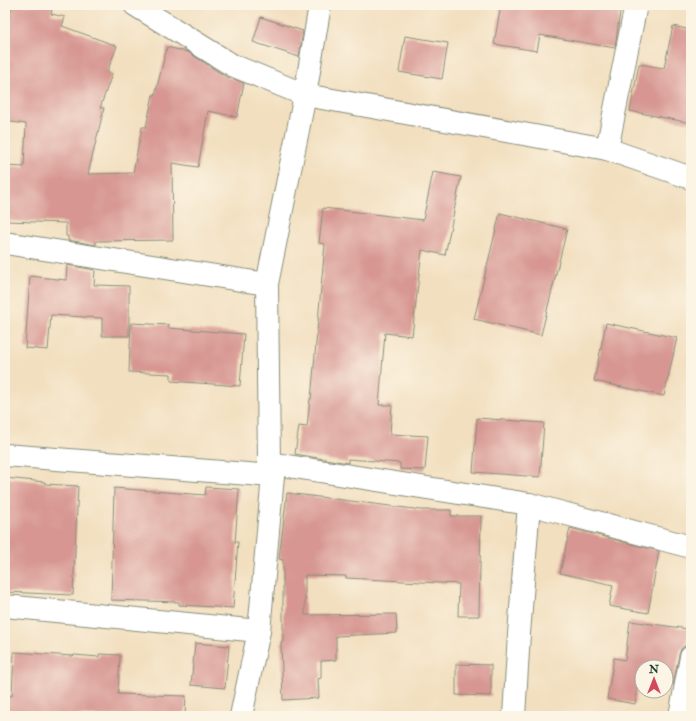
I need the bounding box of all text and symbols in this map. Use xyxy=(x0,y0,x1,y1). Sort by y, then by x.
north arrow xyxy=(634,659,674,699)
text: N xyxy=(648,663,660,676)

